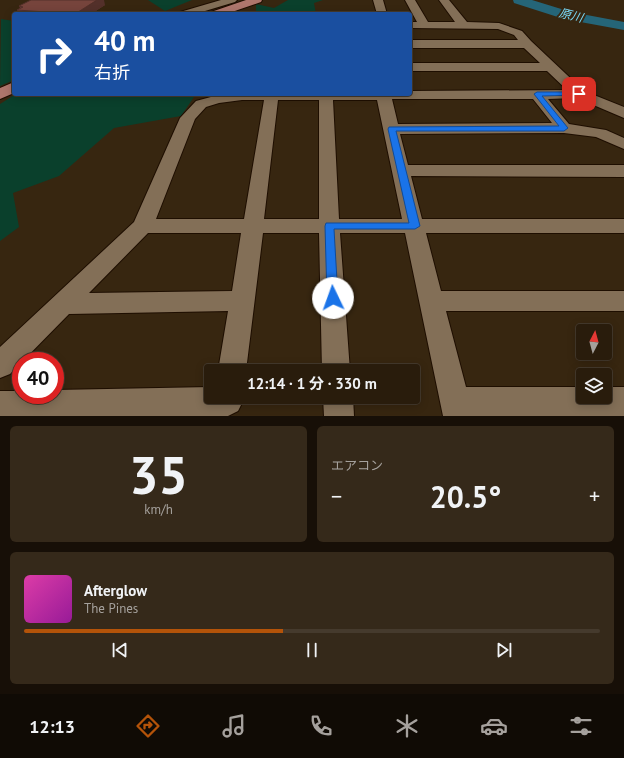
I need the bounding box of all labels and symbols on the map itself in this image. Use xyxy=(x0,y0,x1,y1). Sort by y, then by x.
water label: 原川 xyxy=(558,5,586,26)
pin xyxy=(562,77,596,111)
position arrow xyxy=(312,277,354,319)
north arrow xyxy=(576,324,612,360)
speed limit sign: 40 xyxy=(12,352,64,404)

